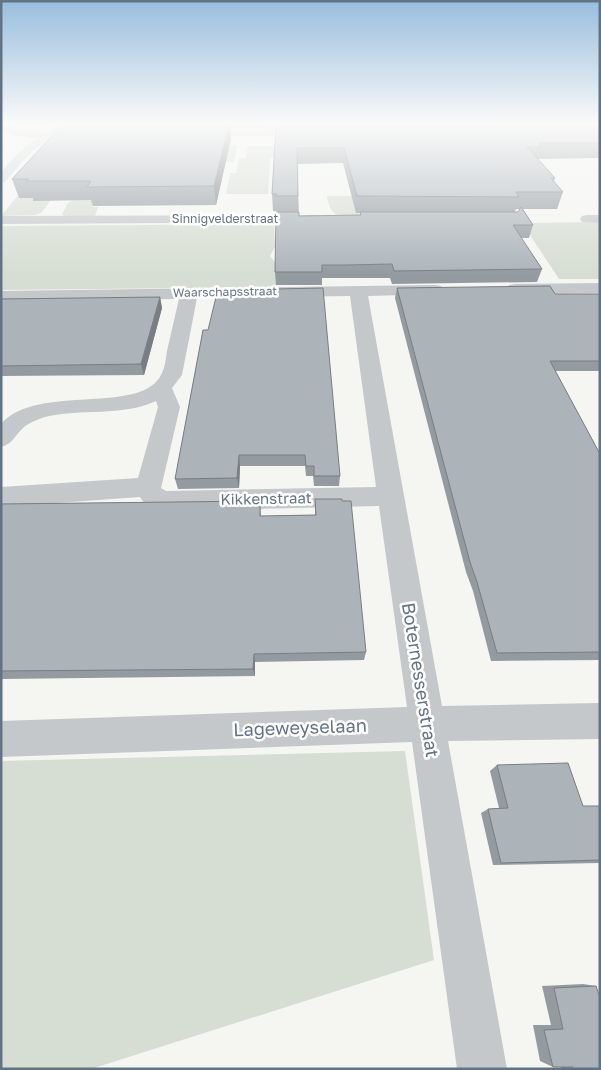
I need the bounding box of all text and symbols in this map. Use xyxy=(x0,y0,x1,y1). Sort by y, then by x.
street label: Sinnigvelderstraat xyxy=(172,211,278,226)
street label: Waarschapsstraat xyxy=(173,283,277,300)
street label: Kikkenstraat xyxy=(220,488,312,508)
street label: Boternesserstraat xyxy=(398,601,444,759)
street label: Lageweyselaan xyxy=(233,714,367,740)

